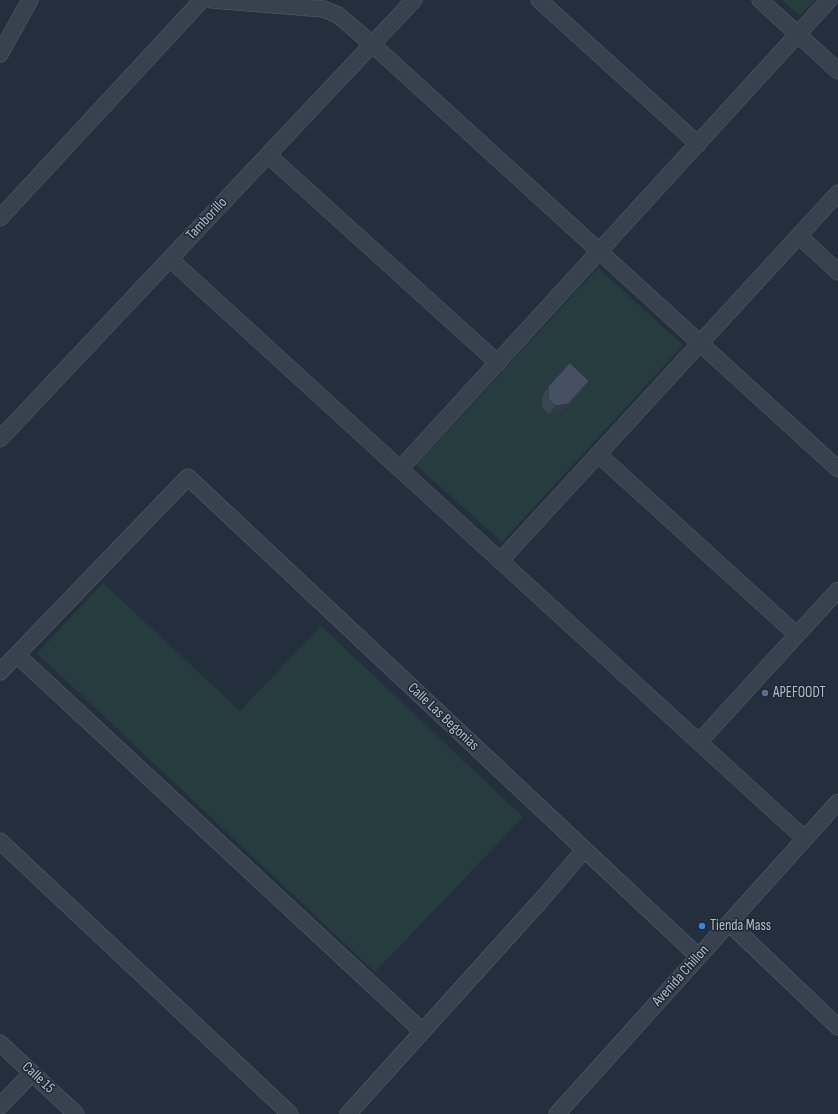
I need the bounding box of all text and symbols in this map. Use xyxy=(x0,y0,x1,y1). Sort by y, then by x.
street label: Tamborillo xyxy=(183,194,231,244)
street label: Calle Las Begonias xyxy=(404,679,482,755)
place label: APEFOODT xyxy=(773,684,826,702)
marker: APEFOODT xyxy=(760,688,770,698)
place label: Tienda Mass xyxy=(710,917,771,935)
marker: Tienda Mass xyxy=(697,921,707,931)
street label: Avenida Chillon xyxy=(649,942,713,1010)
street label: Calle 15 xyxy=(18,1058,58,1098)

